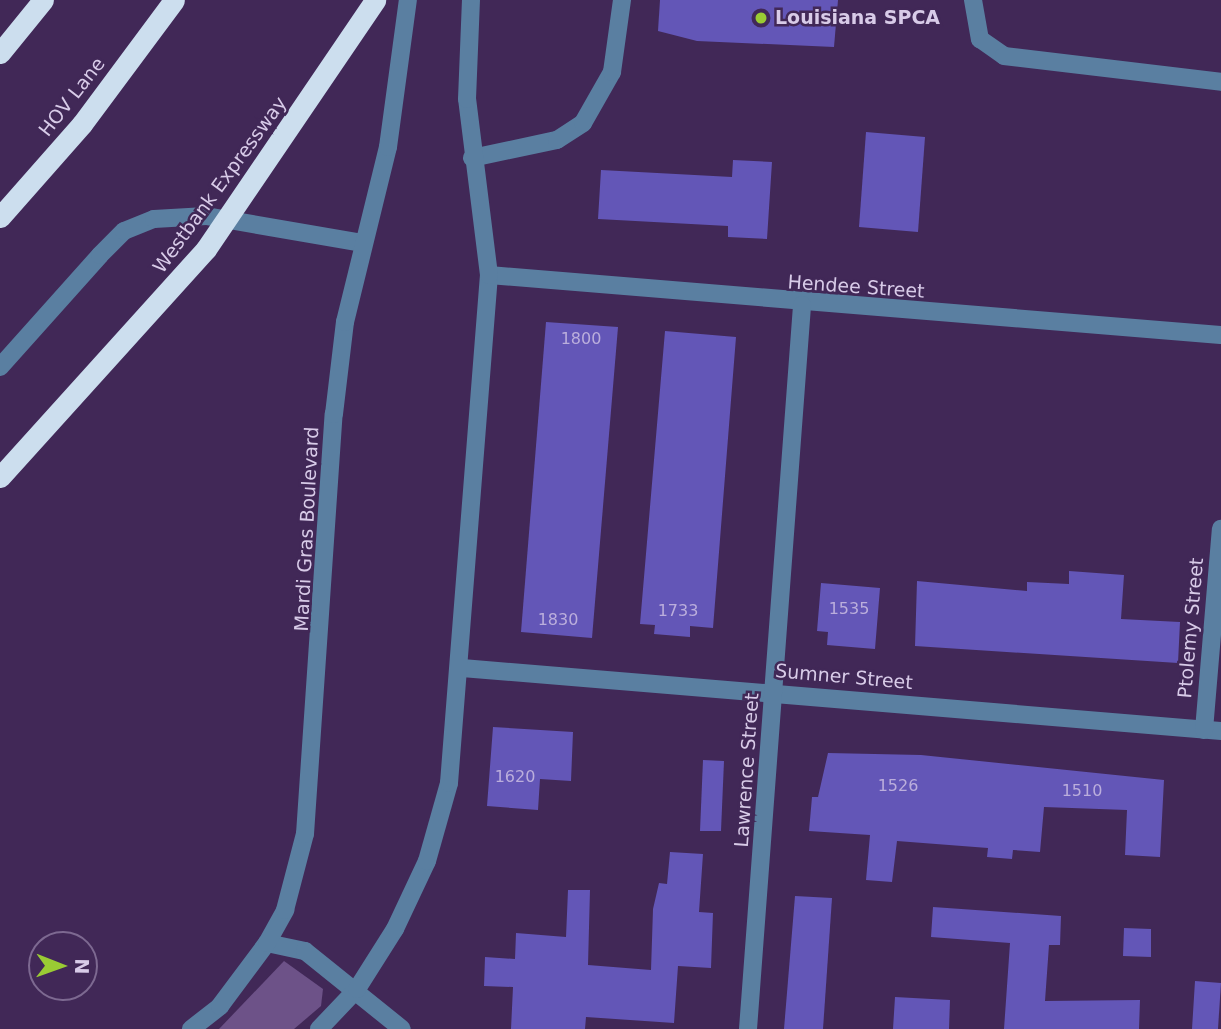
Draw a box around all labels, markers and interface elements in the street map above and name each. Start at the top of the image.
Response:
place label: Louisiana SPCA [775,7,940,29]
marker: Louisiana SPCA [753,10,769,26]
street label: HOV Lane [34,53,110,141]
street label: Westbank Expressway [148,92,292,278]
street label: Hendee Street [787,271,925,303]
house number: 1800 [561,329,601,349]
street label: Mardi Gras Boulevard [290,426,324,632]
street label: Ptolemy Street [1173,557,1209,699]
house number: 1535 [829,599,869,619]
house number: 1733 [658,601,698,621]
house number: 1830 [538,610,578,630]
street label: Sumner Street [774,660,914,694]
street label: Lawrence Street [730,692,764,848]
house number: 1620 [495,767,535,787]
house number: 1526 [878,776,918,796]
house number: 1510 [1062,781,1102,801]
north arrow [28,931,98,1001]
text: N [71,958,93,974]

